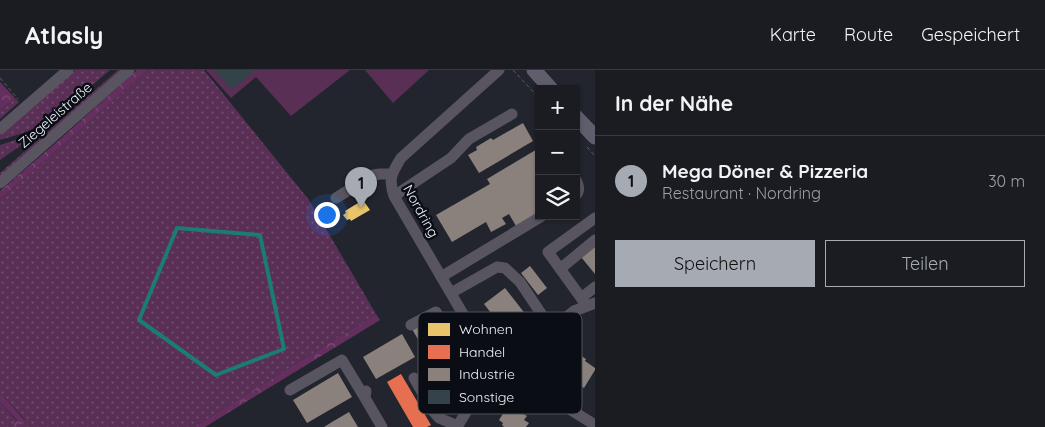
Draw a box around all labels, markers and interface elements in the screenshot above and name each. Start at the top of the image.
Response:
text: Atlasly [25,20,103,50]
text: Karte [770,23,816,46]
text: Route [844,23,893,46]
text: Gespeichert [921,23,1020,46]
street label: Ziegeleistraße [15,78,96,152]
map controls [535,85,580,220]
button: + [535,85,580,130]
text: In der Nähe [615,90,733,116]
button: − [535,130,580,175]
text: Mega Döner & Pizzeria [662,159,868,183]
pin: 1 [345,167,377,208]
text: 1 [628,171,634,191]
text: 30 m [988,171,1025,191]
button: layers [535,175,580,220]
street label: Nordring [399,182,443,240]
text: Restaurant · Nordring [662,183,821,203]
your location [314,202,340,228]
button: Speichern [615,240,815,287]
button: Teilen [825,240,1025,287]
legend [418,312,582,414]
text: Wohnen [459,320,513,338]
text: Handel [459,343,505,361]
text: Industrie [459,365,515,383]
text: Sonstige [459,388,514,406]

